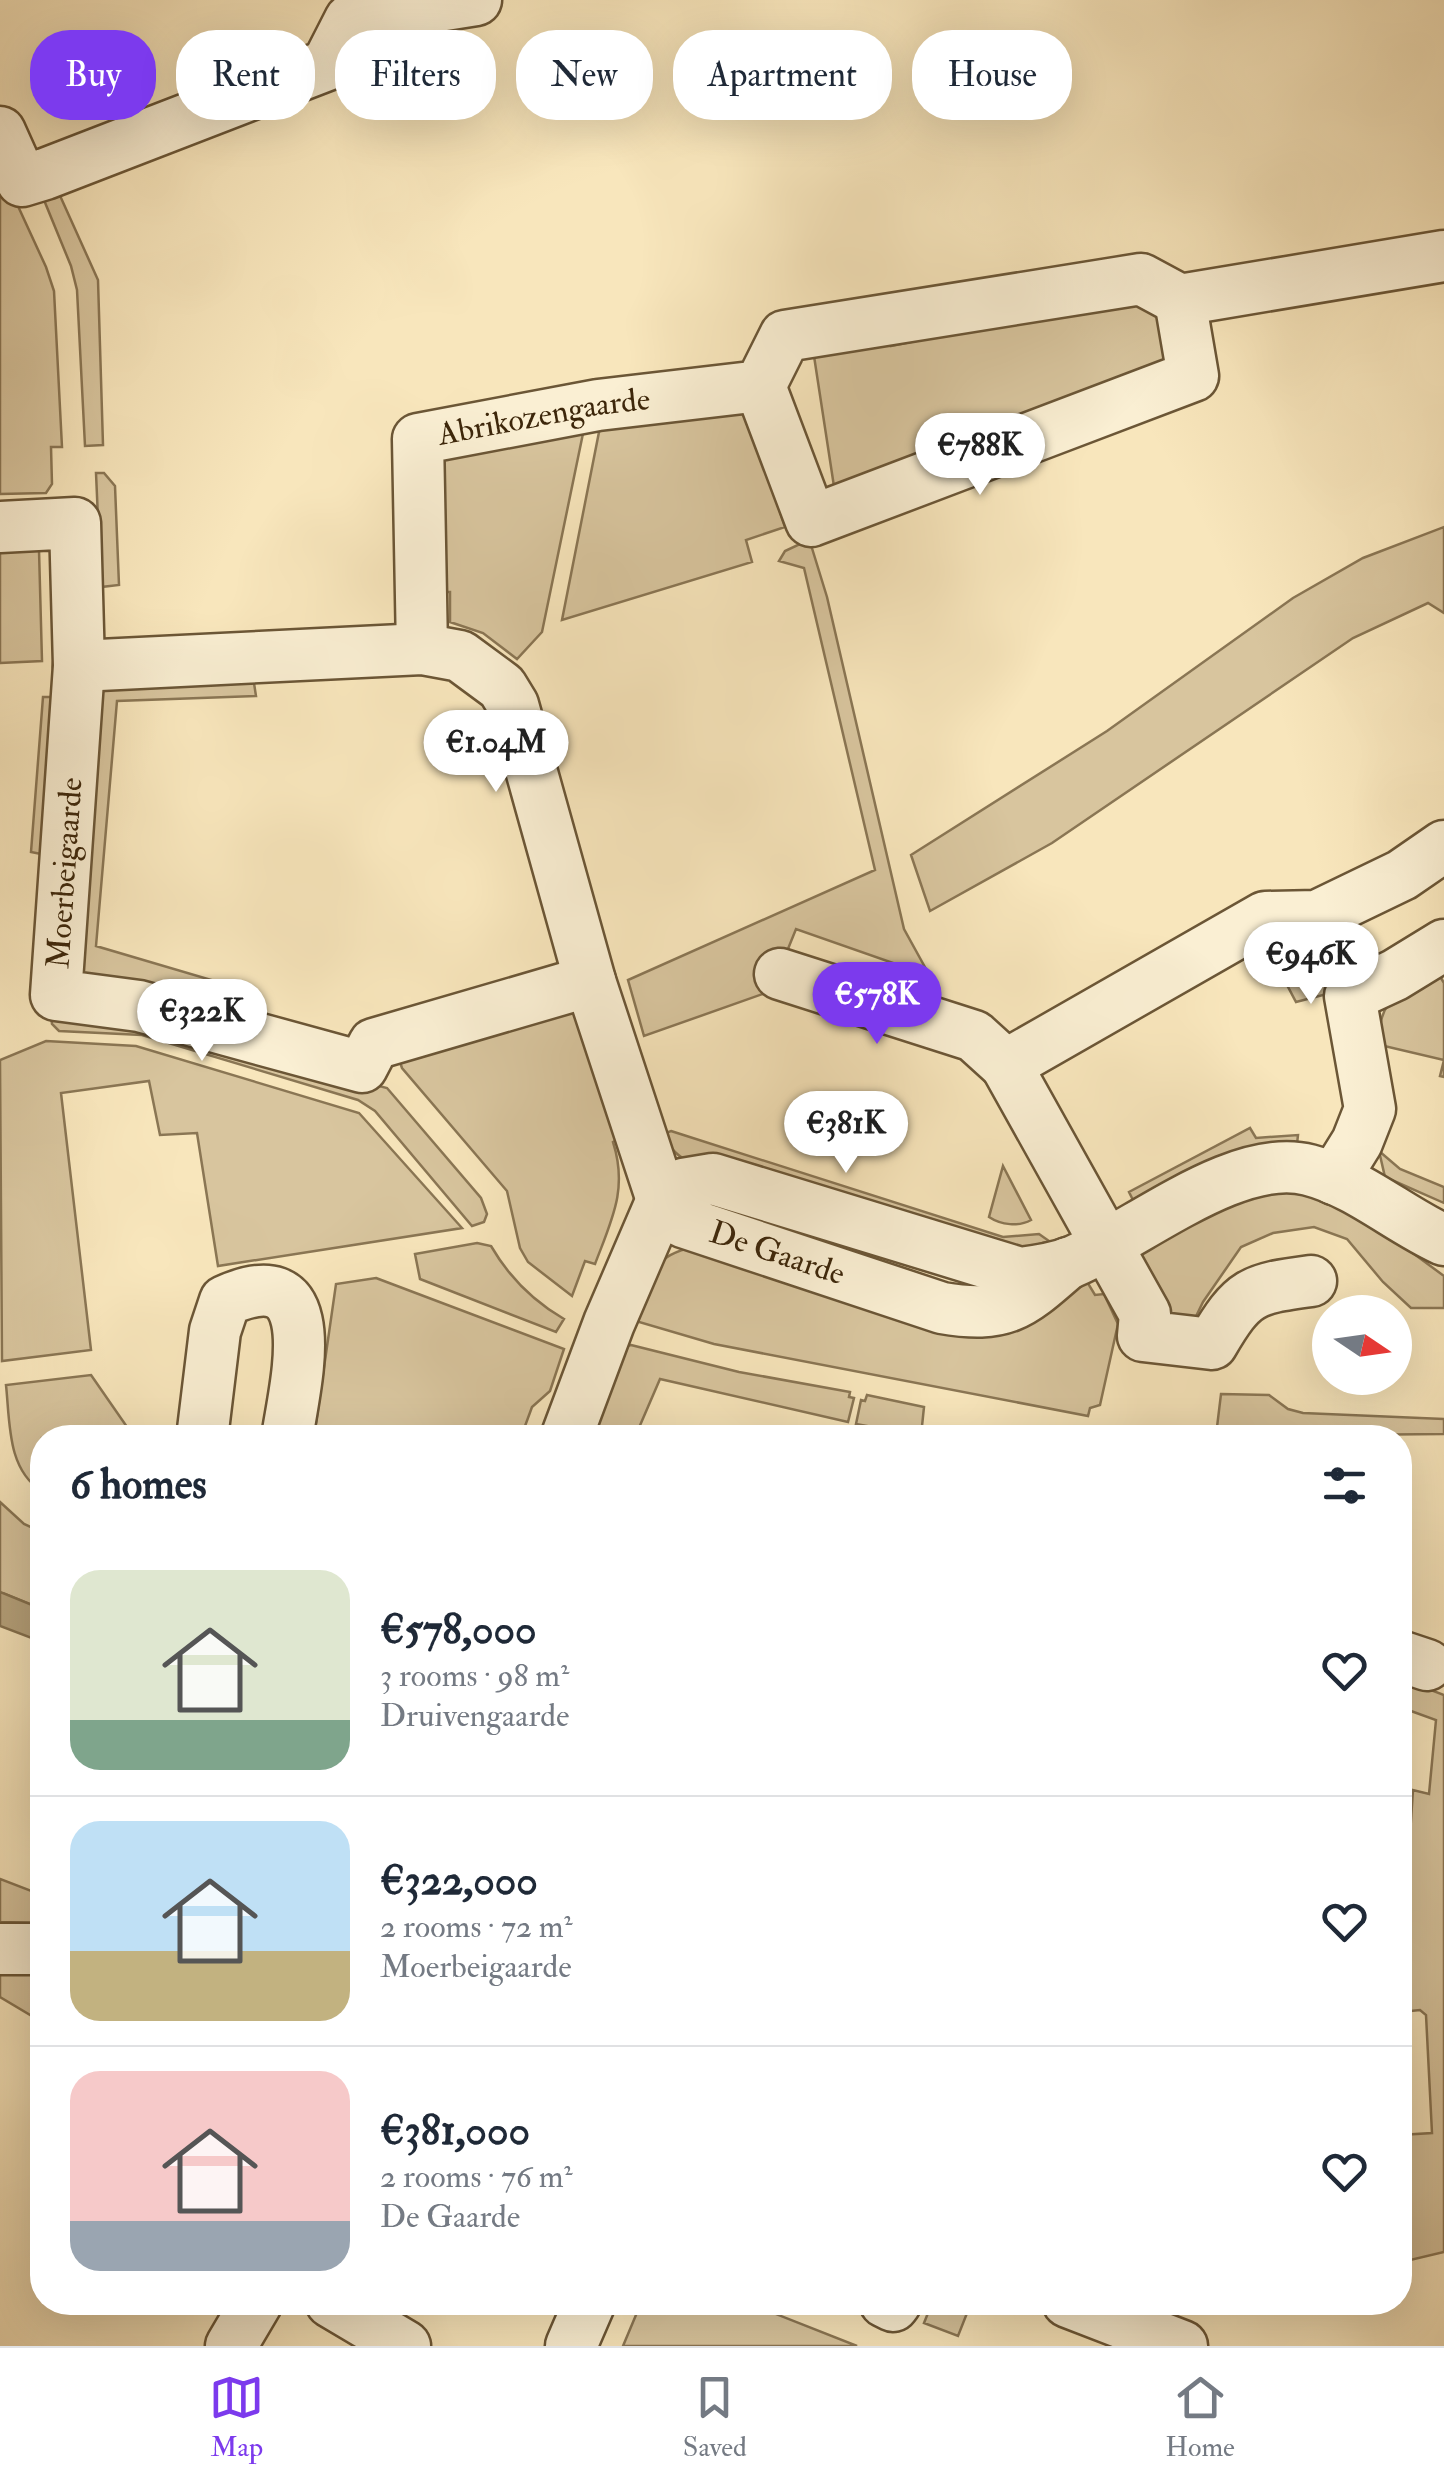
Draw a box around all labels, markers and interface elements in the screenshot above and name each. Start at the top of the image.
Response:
chip: Buy [30,30,156,120]
chip: Rent [176,30,315,120]
chip: Filters [335,30,496,120]
chip: New [516,30,653,120]
chip: Apartment [673,30,892,120]
chip: House [912,30,1072,120]
street label: Abrikozengaarde [434,379,652,455]
pin: €788K [910,413,1050,498]
text: €788K [937,425,1023,465]
pin: €1.04M [415,710,577,795]
text: €1.04M [446,722,546,762]
street label: Moerbeigaarde [38,776,92,970]
pin: €946K [1241,922,1381,1007]
text: €946K [1266,934,1356,974]
pin: €578K [807,962,947,1047]
text: €578K [835,974,919,1014]
pin: €322K [132,979,272,1064]
text: €322K [159,991,245,1031]
pin: €381K [776,1091,916,1176]
text: €381K [806,1103,886,1143]
street label: De Gaarde [704,1212,850,1294]
north arrow [1312,1295,1412,1395]
map controls [1312,1295,1412,1395]
icon: filters [1317,1458,1372,1513]
text: 6 homes [70,1459,207,1511]
text: €578,000 [380,1604,537,1656]
icon: home [150,1610,270,1730]
icon: heart [1317,1643,1372,1698]
text: 3 rooms · 98 m² [380,1656,569,1696]
text: Druivengaarde [380,1696,569,1736]
text: €322,000 [380,1855,538,1907]
icon: home [150,1861,270,1981]
icon: heart [1317,1894,1372,1949]
text: 2 rooms · 72 m² [380,1907,573,1947]
text: Moerbeigaarde [380,1947,572,1987]
text: €381,000 [380,2105,530,2157]
icon: home [150,2111,270,2231]
icon: heart [1317,2144,1372,2199]
text: 2 rooms · 76 m² [380,2157,573,2197]
text: De Gaarde [380,2197,520,2237]
tab: Map [209,2370,264,2465]
tab: Saved [683,2370,747,2465]
tab: Home [1165,2370,1235,2465]

